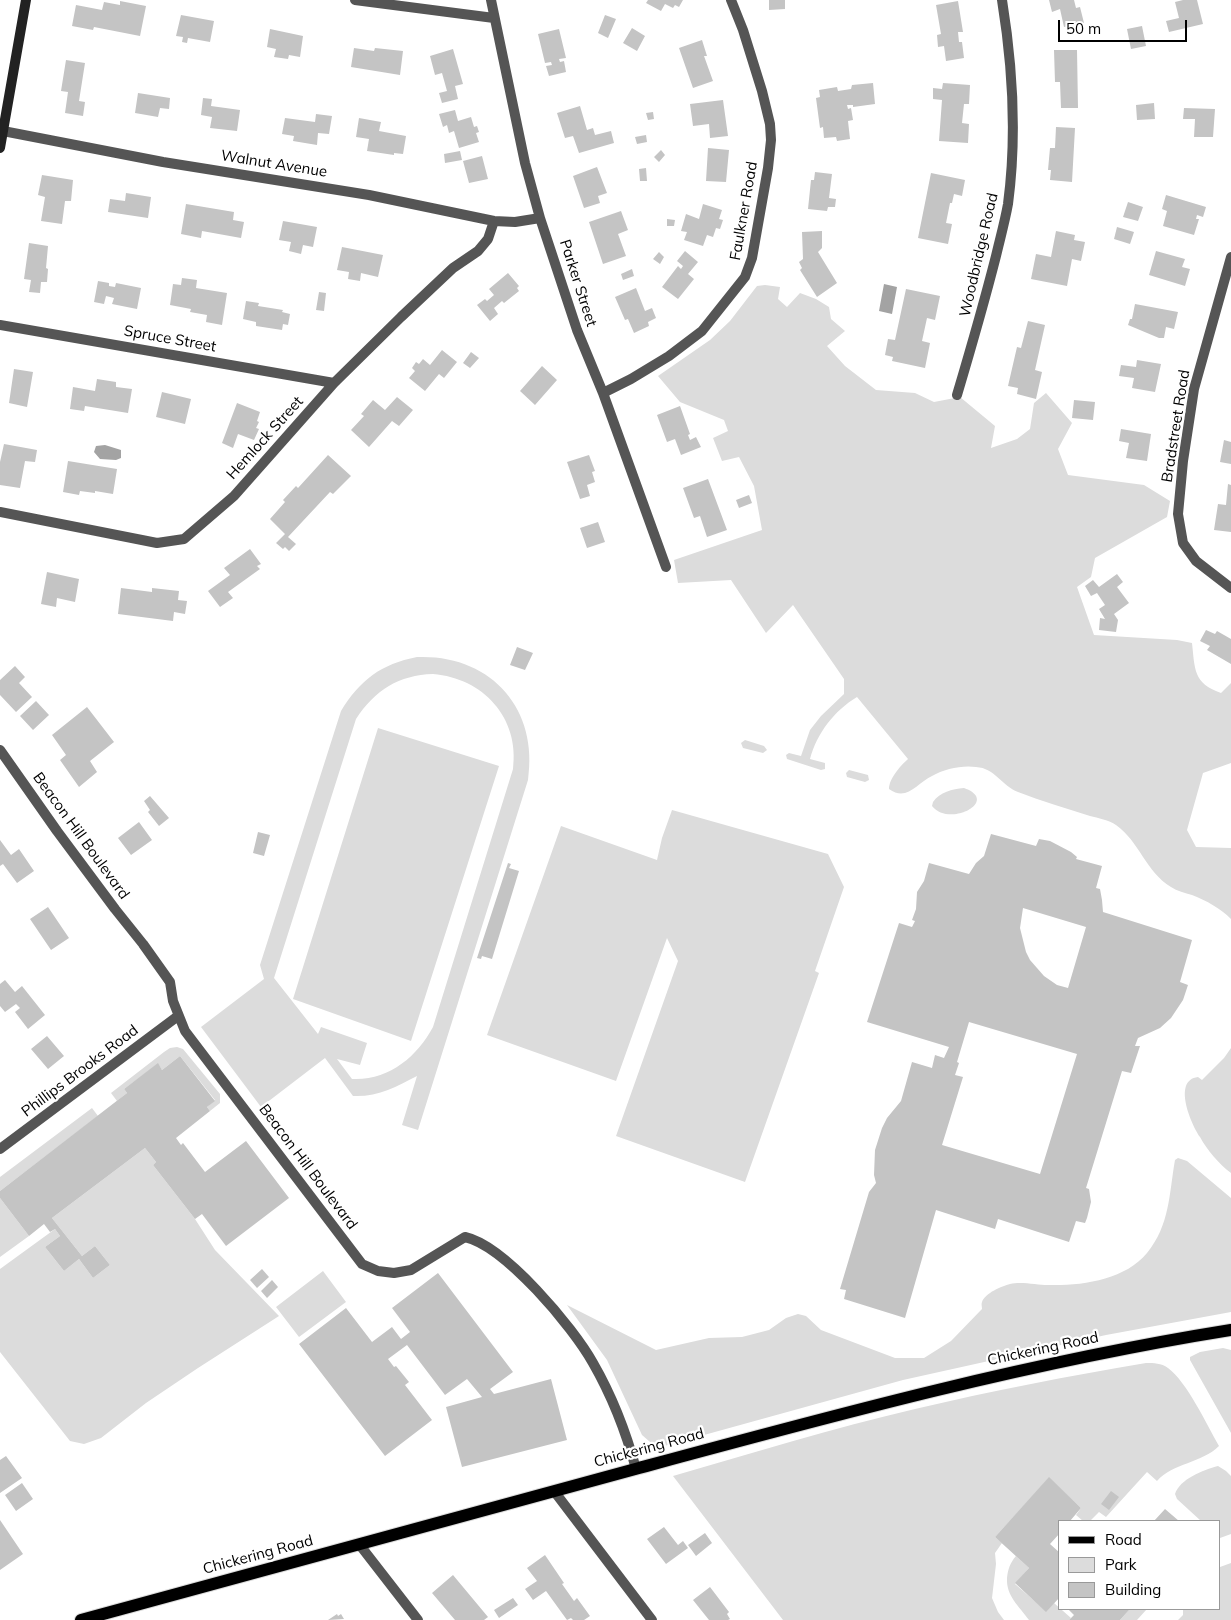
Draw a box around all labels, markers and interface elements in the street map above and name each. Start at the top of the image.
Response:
scale bar [1061,10,1190,42]
text: 50 m [1066,19,1101,38]
street label: Walnut Avenue [220,147,328,181]
street label: Faulkner Road [726,160,762,262]
street label: Woodbridge Road [956,191,1002,319]
street label: Parker Street [555,237,601,329]
street label: Spruce Street [123,322,217,356]
street label: Bradstreet Road [1158,368,1194,484]
street label: Hemlock Street [223,393,307,483]
street label: Beacon Hill Boulevard [29,769,133,903]
street label: Phillips Brooks Road [18,1021,142,1121]
street label: Beacon Hill Boulevard [255,1101,361,1233]
street label: Chickering Road [986,1328,1100,1370]
street label: Chickering Road [592,1425,706,1471]
legend [1058,1520,1221,1610]
text: Road [1105,1530,1142,1549]
street label: Chickering Road [201,1532,315,1578]
text: Park [1105,1555,1137,1574]
text: Building [1105,1580,1161,1599]

